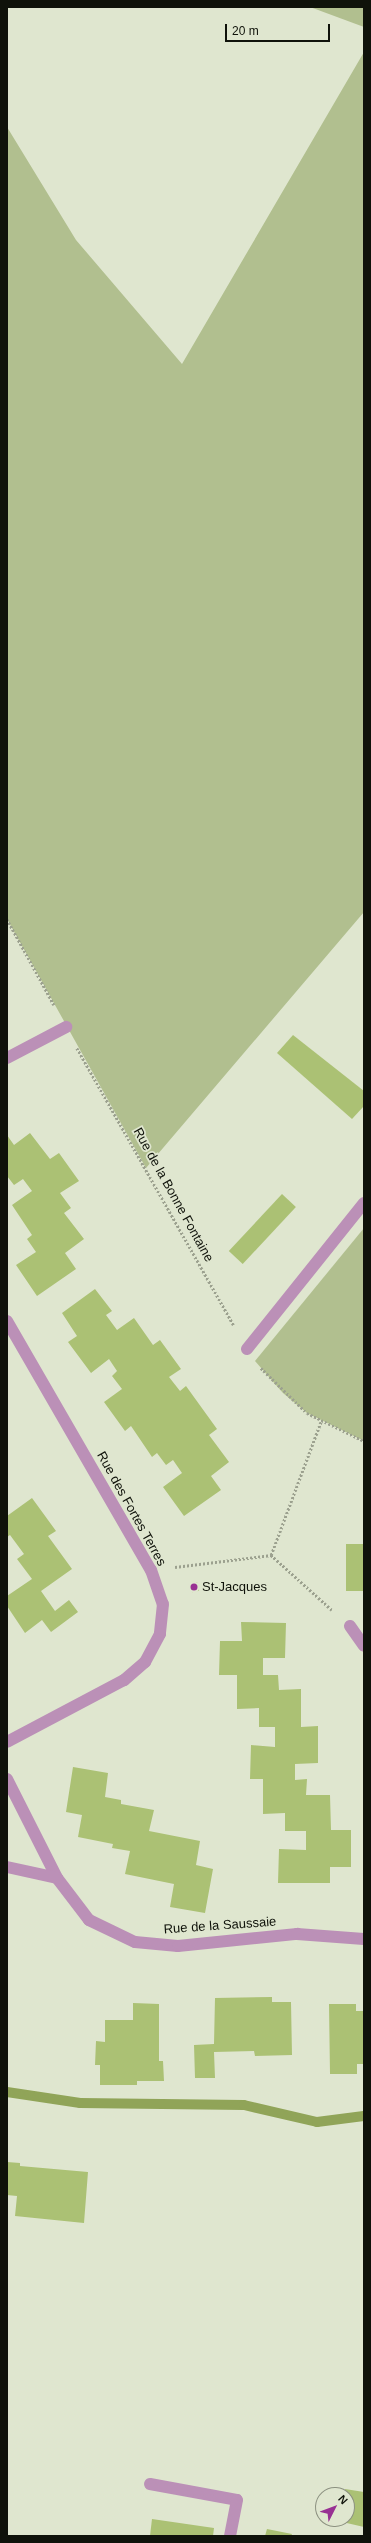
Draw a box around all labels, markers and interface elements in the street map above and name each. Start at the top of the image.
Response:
scale bar [227,16,332,42]
text: 20 m [232,24,259,38]
street label: Rue de la Bonne Fontaine [130,1125,216,1265]
street label: Rue des Fortes Terres [93,1449,169,1569]
place label: St-Jacques [202,1579,267,1595]
marker: St-Jacques [189,1582,199,1592]
street label: Rue de la Saussaie [163,1914,277,1938]
north arrow [315,2487,355,2527]
text: N [336,2493,350,2507]

